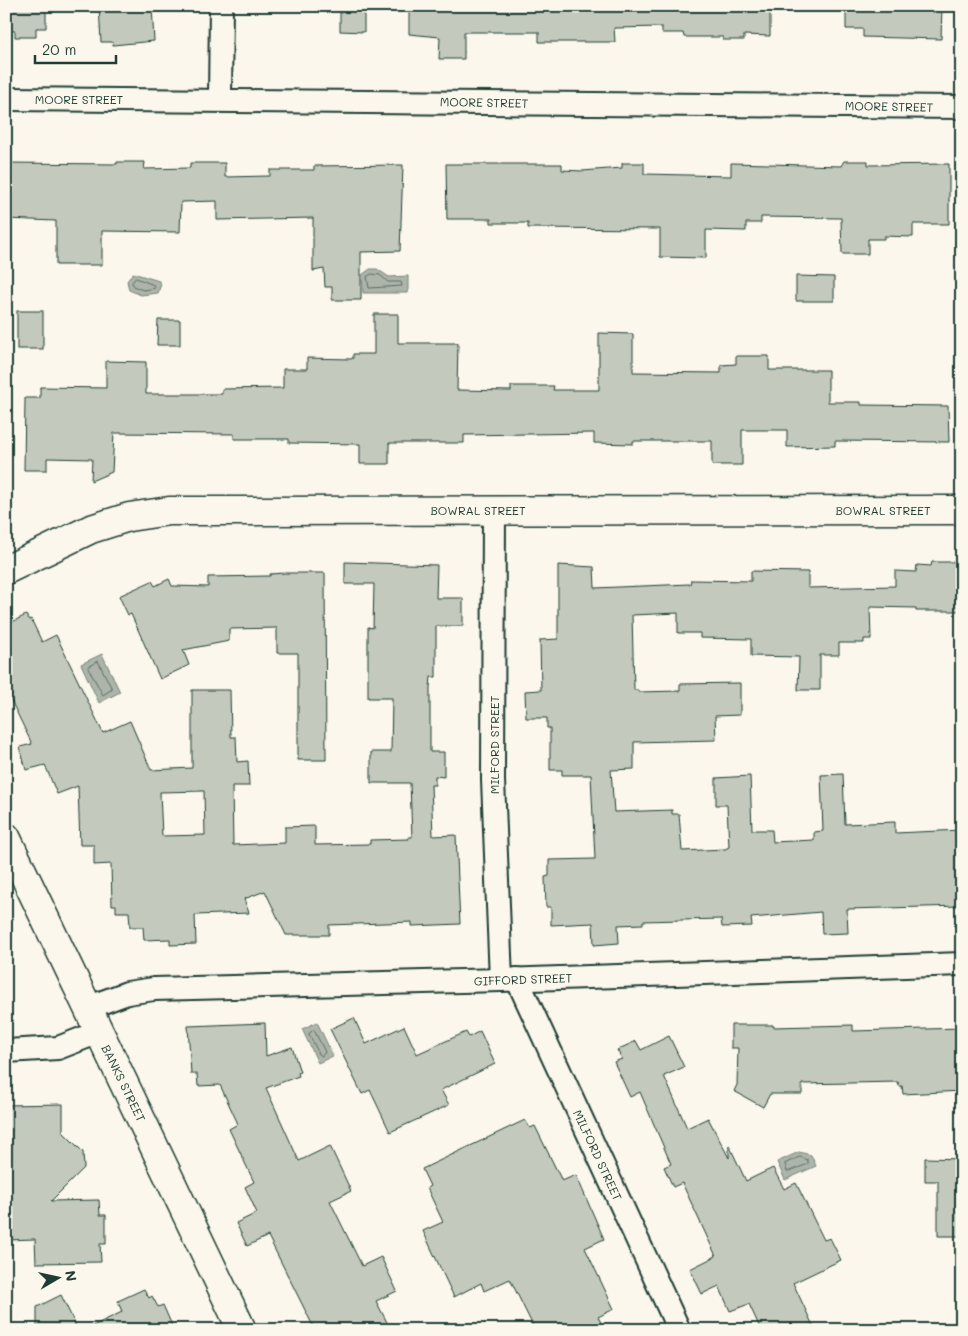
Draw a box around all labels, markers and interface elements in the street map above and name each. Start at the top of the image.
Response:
scale bar [35,32,116,64]
text: 20 m [42,39,76,59]
street label: MOORE STREET [35,91,124,107]
street label: MOORE STREET [440,93,529,111]
street label: MOORE STREET [845,97,934,115]
street label: BOWRAL STREET [430,502,526,518]
street label: BOWRAL STREET [835,502,931,518]
street label: MILFORD STREET [486,695,502,794]
street label: GIFFORD STREET [474,969,573,989]
street label: BANKS STREET [98,1042,150,1125]
street label: MILFORD STREET [570,1107,626,1203]
north arrow [32,1254,82,1304]
text: N [61,1269,82,1283]

